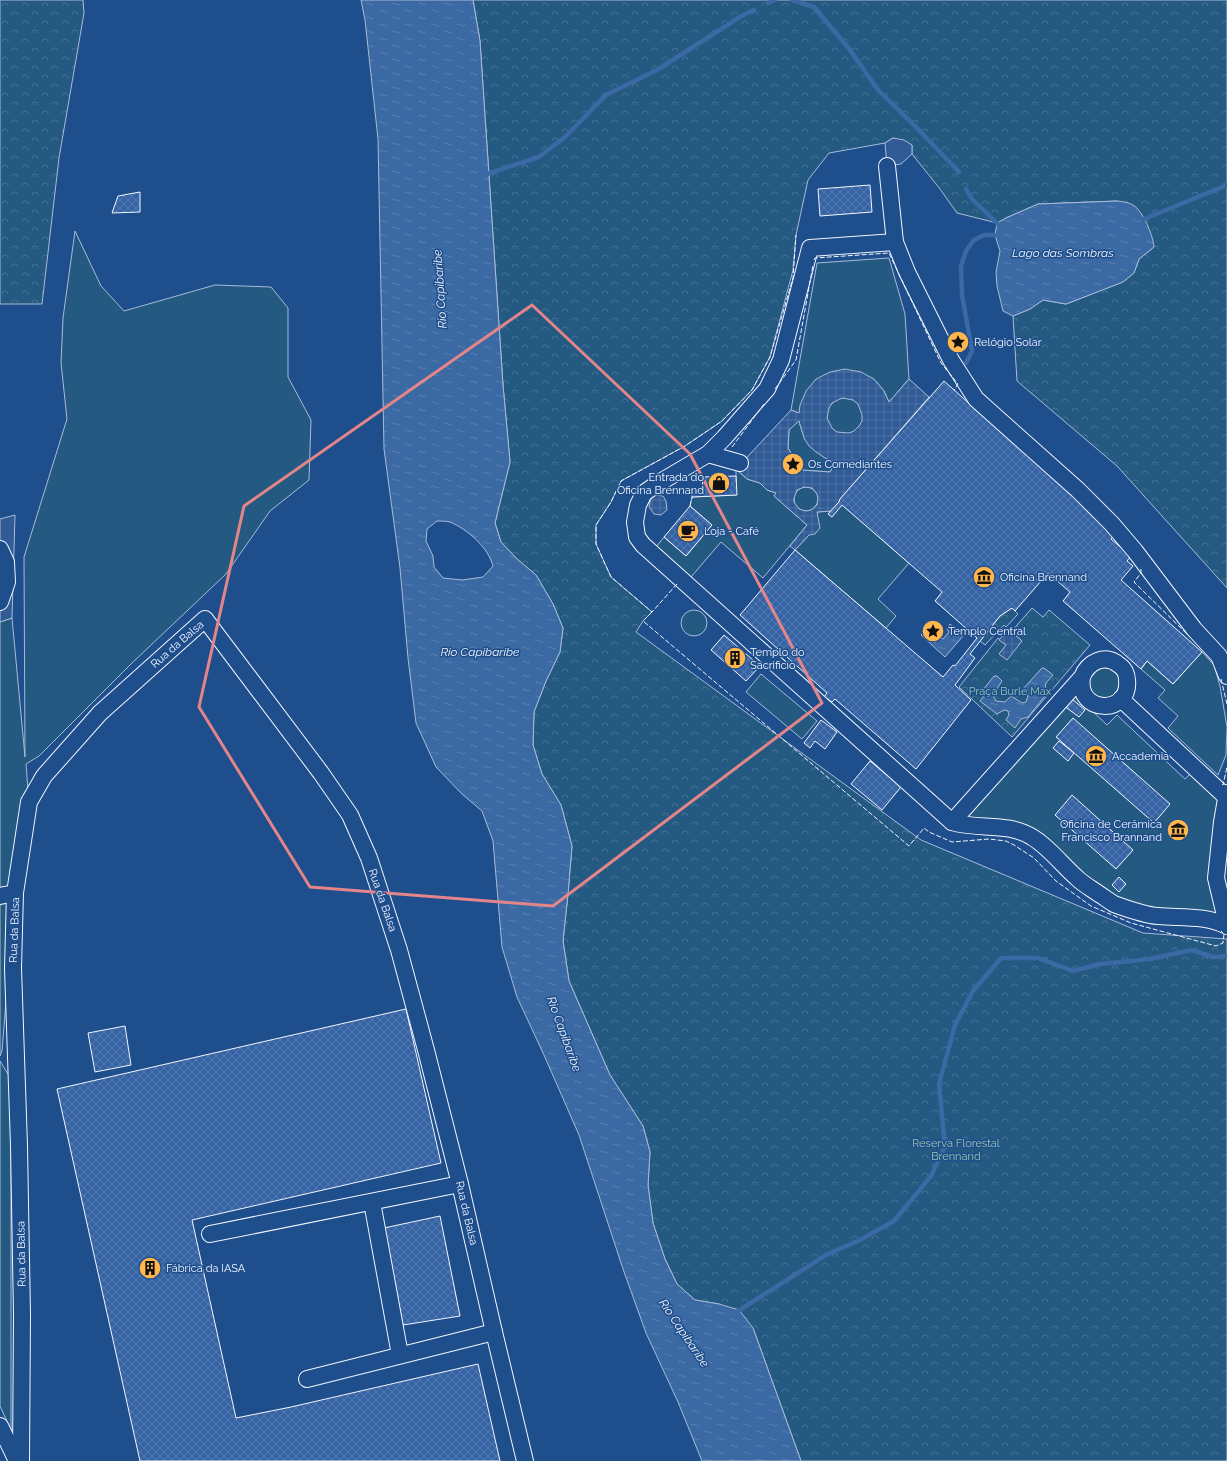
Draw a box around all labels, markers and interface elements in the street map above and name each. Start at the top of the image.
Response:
water label: Lago das Sombras [1012,246,1114,260]
water label: Rio Capibaribe [430,248,450,329]
place icon: Relógio Solar [945,329,971,355]
place label: Relógio Solar [974,336,1042,349]
place icon: Os Comediantes [780,451,806,477]
place label: Os Comediantes [808,458,892,471]
shop icon: Entrada do Oficina Brennand [706,470,732,496]
place label: Entrada do Oficina Brennand [617,471,704,497]
cafe icon: Loja - Café [675,518,701,544]
place label: Loja - Café [704,525,760,538]
museum icon: Oficina Brennand [971,564,997,590]
place label: Oficina Brennand [1000,571,1087,584]
street label: Rua da Balsa [148,618,206,671]
place icon: Templo Central [920,618,946,644]
place label: Templo Central [948,625,1026,638]
water label: Rio Capibaribe [440,645,520,659]
building icon: Templo do Sacrificío [722,645,748,671]
place label: Templo do Sacrificío [750,646,805,672]
park label: Praça Burle Max [969,685,1052,698]
museum icon: Accademia [1083,743,1109,769]
place label: Accademia [1112,750,1169,763]
museum icon: Oficina de Cerâmica Francisco Brannand [1165,817,1191,843]
place label: Oficina de Cerâmica Francisco Brannand [1060,818,1162,844]
street label: Rua da Balsa [366,867,399,933]
street label: Rua da Balsa [7,897,22,963]
water label: Rio Capibaribe [544,994,584,1074]
park label: Reserva Florestal Brennand [912,1137,1000,1163]
street label: Rua da Balsa [453,1180,480,1247]
street label: Rua da Balsa [14,1221,29,1287]
building icon: Fábrica da IASA [137,1255,163,1281]
place label: Fábrica da IASA [166,1262,246,1275]
water label: Rio Capibaribe [656,1296,712,1370]

